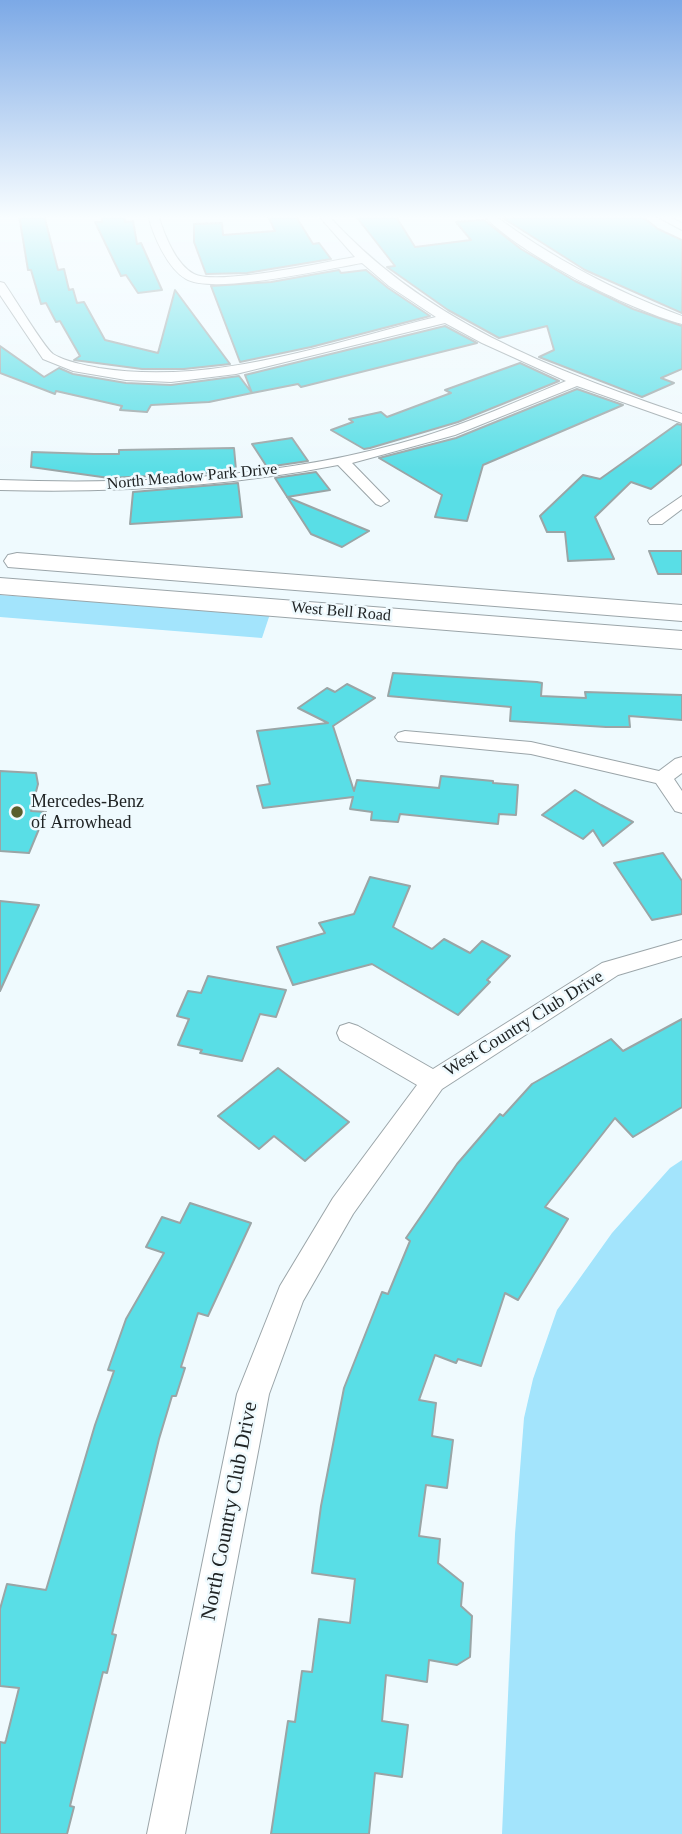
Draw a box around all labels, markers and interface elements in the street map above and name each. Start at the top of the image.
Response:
street label: North Meadow Park Drive [106,460,278,494]
street label: West Bell Road [290,598,392,626]
place label: Mercedes-Benz of Arrowhead [31,791,144,834]
marker: Mercedes-Benz of Arrowhead [9,804,25,820]
street label: West Country Club Drive [440,966,608,1082]
street label: North Country Club Drive [196,1400,264,1622]

